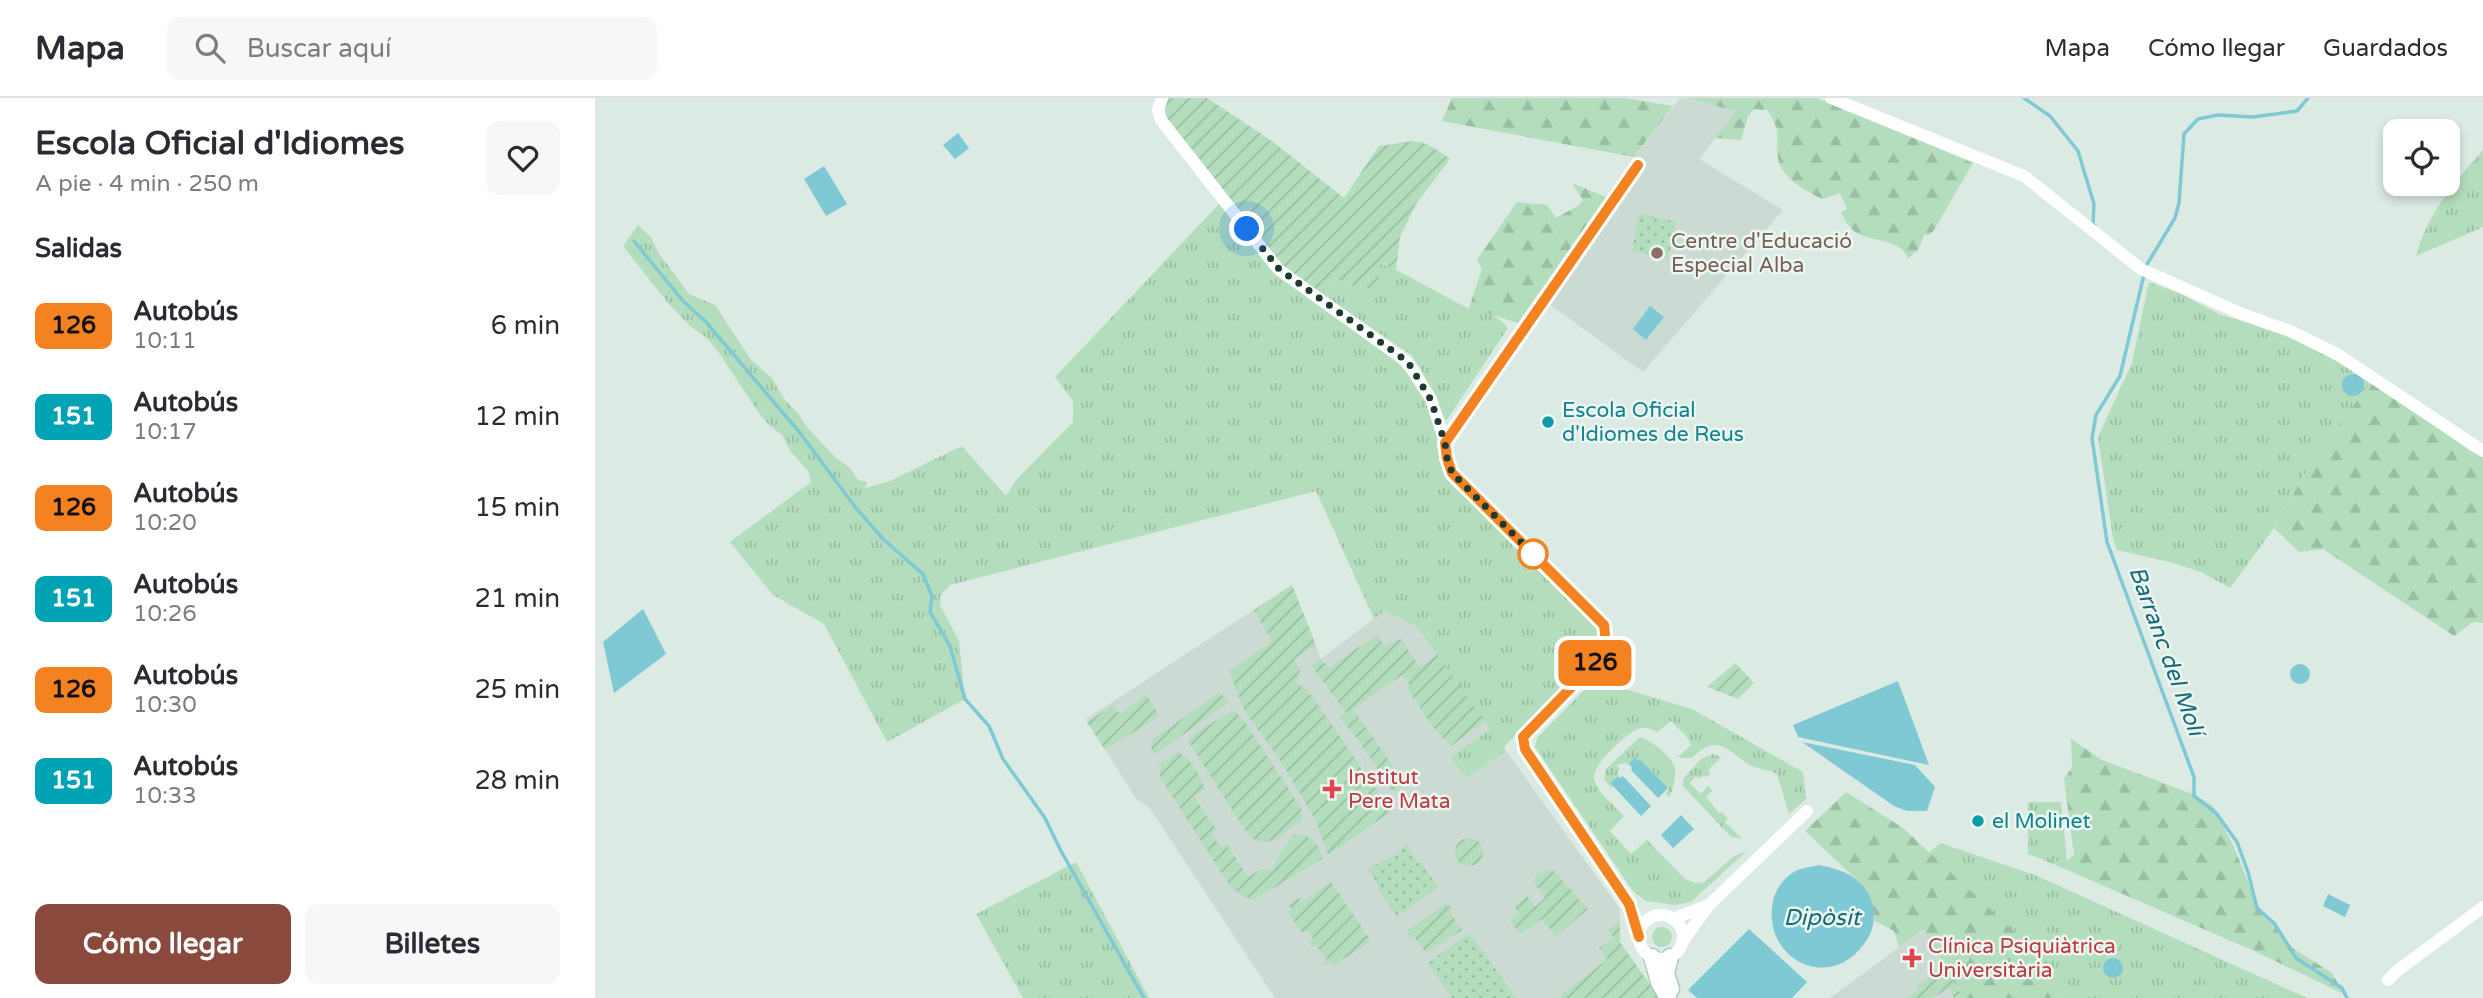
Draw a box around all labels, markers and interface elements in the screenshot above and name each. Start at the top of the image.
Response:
search box [167,17,657,80]
text: Mapa [35,29,125,68]
icon: search [191,29,229,67]
text: Buscar aquí [247,33,391,64]
text: Mapa [2045,34,2110,63]
text: Cómo llegar [2148,34,2285,63]
text: Guardados [2323,34,2448,63]
map controls [2383,119,2460,196]
button: locate [2383,119,2460,196]
button: heart [486,121,560,195]
text: Escola Oficial d'Idiomes [35,124,405,163]
text: A pie · 4 min · 250 m [35,170,259,198]
your location [1229,211,1264,246]
place label: Centre d'Educació Especial Alba [1671,229,1852,278]
text: Salidas [35,233,122,264]
marker: Centre d'Educació Especial Alba [1649,245,1665,261]
text: Autobús [133,296,238,327]
text: 6 min [491,310,560,341]
text: 126 [51,311,96,340]
text: 10:11 [133,327,197,355]
text: Autobús [133,387,238,418]
place label: Escola Oficial d'Idiomes de Reus [1562,398,1744,447]
text: 12 min [474,401,560,432]
text: 151 [51,402,96,431]
marker: Escola Oficial d'Idiomes de Reus [1540,414,1556,430]
text: 10:17 [133,418,197,446]
text: Autobús [133,478,238,509]
text: 15 min [474,492,560,523]
text: 126 [51,493,96,522]
text: 10:20 [133,509,197,537]
unlabelled marker [1518,539,1548,569]
water label: Barranc del Molí [2122,562,2211,744]
text: Autobús [133,569,238,600]
text: 21 min [474,583,560,614]
text: 151 [51,584,96,613]
text: 10:26 [133,600,197,628]
line badge: 126 [1555,640,1635,686]
text: 126 [1572,648,1618,677]
text: Autobús [133,660,238,691]
text: 25 min [474,674,560,705]
text: 126 [51,675,96,704]
text: 10:30 [133,691,197,719]
text: Autobús [133,751,238,782]
text: 28 min [474,765,560,796]
place label: Institut Pere Mata [1348,765,1450,814]
text: 151 [51,766,96,795]
marker: Institut Pere Mata [1322,779,1342,799]
text: 10:33 [133,782,197,810]
place label: el Molinet [1992,809,2091,834]
marker: el Molinet [1970,813,1986,829]
button: Cómo llegar [35,904,291,984]
button: Billetes [305,904,560,984]
water label: Dipòsit [1784,904,1863,932]
place label: Clínica Psiquiàtrica Universitària [1928,934,2116,983]
marker: Clínica Psiquiàtrica Universitària [1902,948,1922,968]

